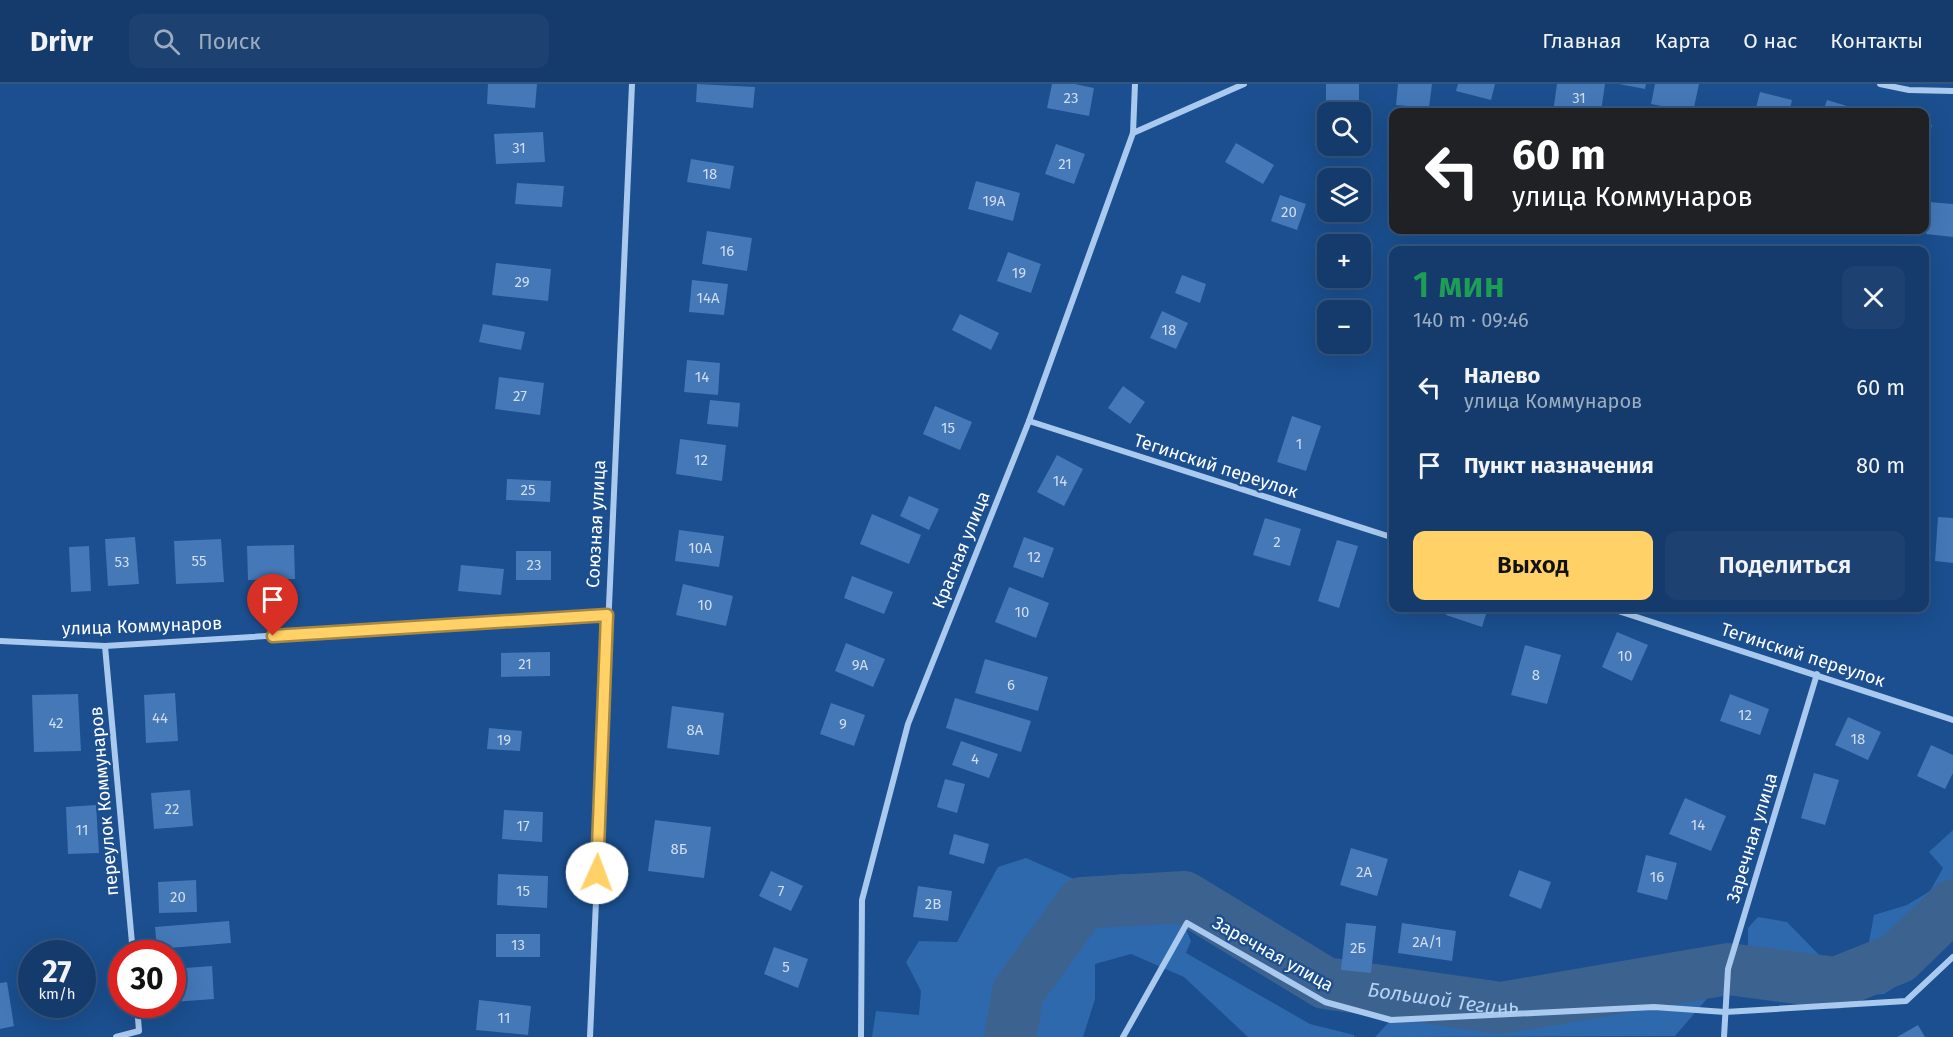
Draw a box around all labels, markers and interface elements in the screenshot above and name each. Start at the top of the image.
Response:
search box [129,14,549,68]
text: Drivr [30,25,93,58]
icon: search [150,25,183,58]
text: Поиск [198,28,261,55]
text: Главная [1542,28,1622,54]
text: Карта [1655,28,1710,54]
text: О нас [1743,28,1797,54]
text: Контакты [1830,28,1923,54]
house number: 23 [1064,89,1078,107]
house number: 31 [1572,89,1586,107]
map controls [1317,102,1371,354]
button: search [1317,102,1371,156]
text: 60 m [1512,130,1606,180]
icon: left [1413,132,1491,210]
house number: 31 [512,139,526,157]
house number: 21 [1058,155,1072,173]
house number: 18 [703,165,717,183]
button: layers [1317,168,1371,222]
text: улица Коммунаров [1512,181,1753,213]
house number: 19А [983,192,1006,210]
house number: 20 [1281,203,1297,221]
button: + [1317,234,1371,288]
house number: 16 [720,242,734,260]
text: 1 мин [1413,263,1505,307]
house number: 19 [1012,264,1026,282]
button: close [1842,266,1905,329]
house number: 29 [514,273,530,291]
house number: 14А [696,289,720,307]
button: − [1317,300,1371,354]
text: 140 m · 09:46 [1413,308,1529,332]
house number: 18 [1162,321,1176,339]
text: Налево [1464,362,1540,389]
house number: 14 [695,368,709,386]
icon: left [1413,371,1446,404]
text: 60 m [1856,374,1905,401]
house number: 27 [513,387,527,405]
text: улица Коммунаров [1464,389,1642,413]
house number: 15 [941,419,955,437]
street label: Тегинский переулок [1131,429,1302,503]
house number: 1 [1296,435,1302,453]
icon: arrive [1413,449,1446,482]
house number: 12 [694,451,708,469]
text: Пункт назначения [1464,452,1654,479]
text: 80 m [1856,452,1905,479]
street label: Союзная улица [582,459,610,589]
house number: 14 [1053,472,1067,490]
house number: 25 [521,481,535,499]
street label: Красная улица [927,488,995,612]
button: Выход [1413,531,1653,600]
button: Поделиться [1665,531,1905,600]
house number: 2 [1273,533,1281,551]
house number: 10А [688,539,712,557]
house number: 12 [1027,548,1041,566]
house number: 55 [192,552,206,570]
house number: 53 [115,553,129,571]
house number: 23 [527,556,541,574]
pin [247,574,298,636]
icon: arrive [256,583,289,616]
house number: 10 [698,596,712,614]
house number: 10 [1015,603,1029,621]
street label: улица Коммунаров [61,612,223,640]
street label: Тегинский переулок [1718,618,1889,692]
house number: 10 [1618,647,1632,665]
house number: 21 [518,655,532,673]
house number: 9А [852,656,869,674]
house number: 8 [1532,666,1540,684]
house number: 6 [1007,676,1015,694]
street label: переулок Коммунаров [85,705,123,897]
house number: 12 [1738,706,1752,724]
house number: 44 [152,709,168,727]
house number: 42 [48,714,64,732]
house number: 9 [839,715,847,733]
house number: 8А [687,721,704,739]
house number: 18 [1851,730,1865,748]
house number: 19 [497,731,511,749]
house number: 4 [971,750,979,768]
street label: Заречная улица [1722,770,1782,906]
house number: 22 [165,800,179,818]
house number: 14 [1691,816,1705,834]
house number: 17 [516,817,530,835]
house number: 11 [76,821,88,839]
house number: 8Б [671,840,688,858]
position arrow [565,841,629,905]
house number: 2А [1356,863,1372,881]
house number: 16 [1650,868,1664,886]
house number: 15 [516,882,530,900]
house number: 7 [778,882,785,900]
house number: 20 [170,888,186,906]
house number: 2В [925,895,941,913]
street label: Заречная улица [1209,912,1337,996]
house number: 2А/1 [1412,933,1442,951]
house number: 13 [511,936,525,954]
house number: 2Б [1350,939,1366,957]
speed limit sign: 30 [108,940,186,1018]
text: 27 [42,954,72,990]
house number: 5 [782,958,790,976]
water label: Большой Тегинь [1366,977,1520,1021]
text: km/h [38,985,76,1003]
house number: 11 [498,1009,510,1027]

